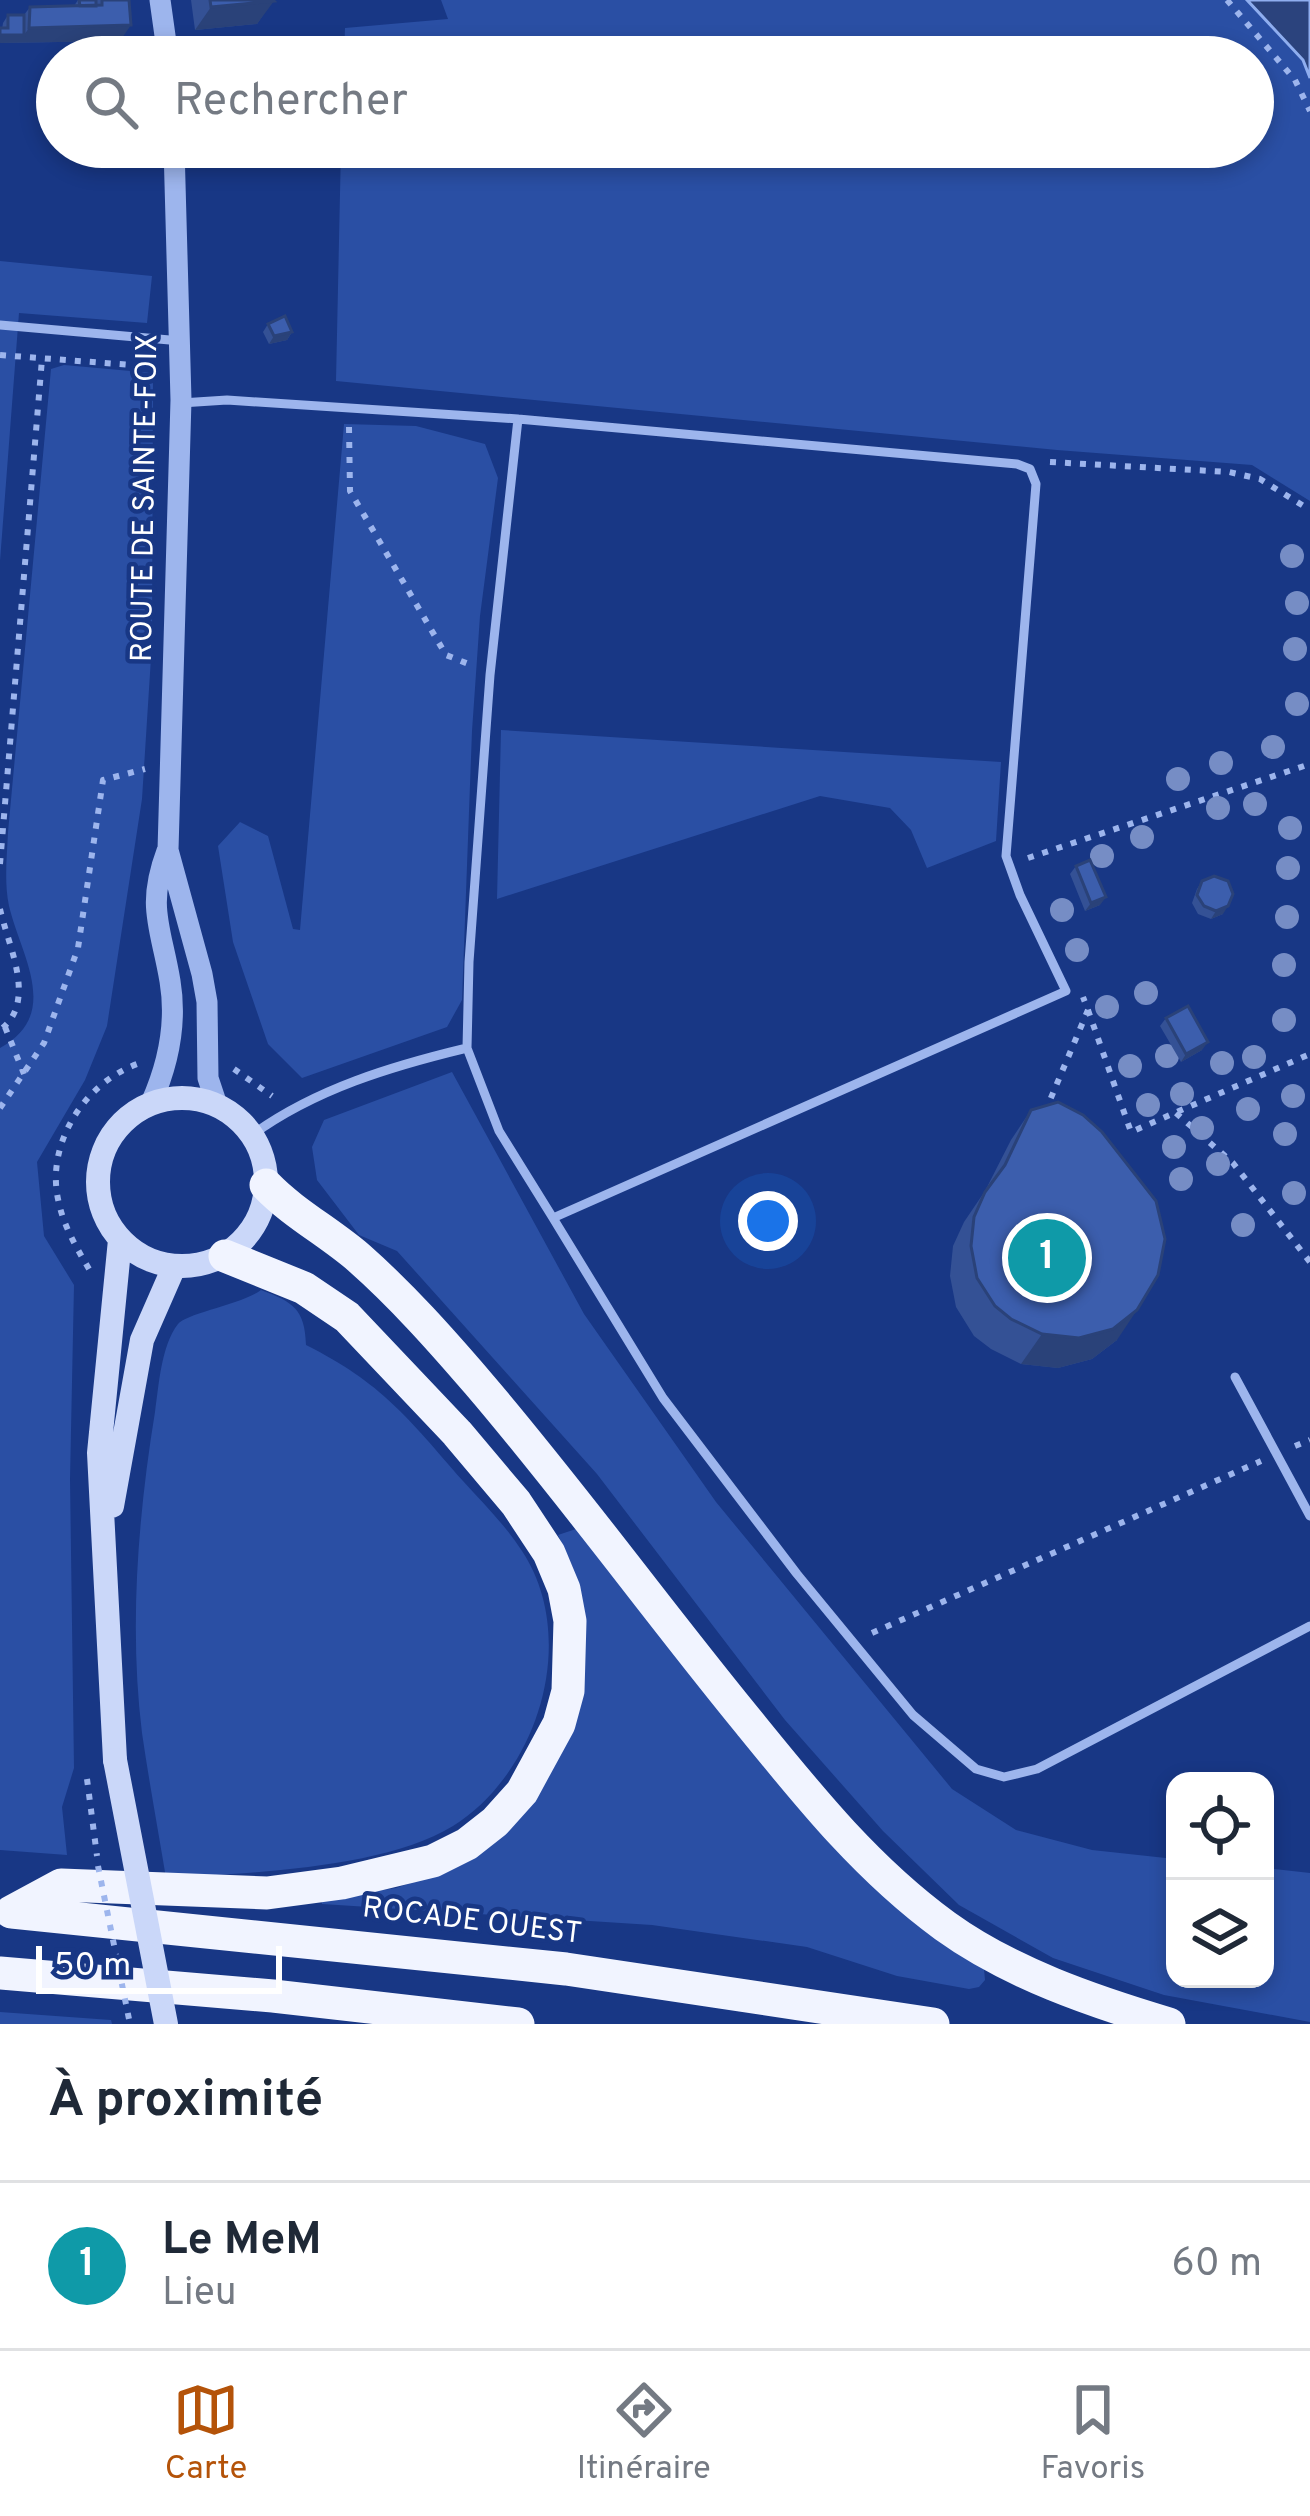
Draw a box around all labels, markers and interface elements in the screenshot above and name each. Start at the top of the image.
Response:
search box [36,36,1274,168]
icon: search [78,69,144,135]
text: Rechercher [174,74,408,131]
street label: ROUTE DE SAINTE-FOIX [125,334,167,662]
your location [738,1191,798,1251]
pin: 1 [1008,1213,1086,1303]
map controls [1166,1772,1274,1988]
button: locate [1166,1772,1274,1880]
button: layers [1166,1880,1274,1988]
street label: ROCADE OUEST [360,1890,584,1954]
scale bar [36,1940,282,1993]
text: 50 m [54,1946,131,1988]
text: À proximité [48,2070,323,2135]
text: Le MeM [162,2213,322,2270]
text: 1 [79,2241,95,2290]
text: 60 m [1171,2241,1262,2290]
text: Lieu [162,2270,237,2319]
tab: Carte [165,2377,247,2491]
tab: Itinéraire [577,2377,711,2491]
tab: Favoris [1040,2377,1145,2491]

